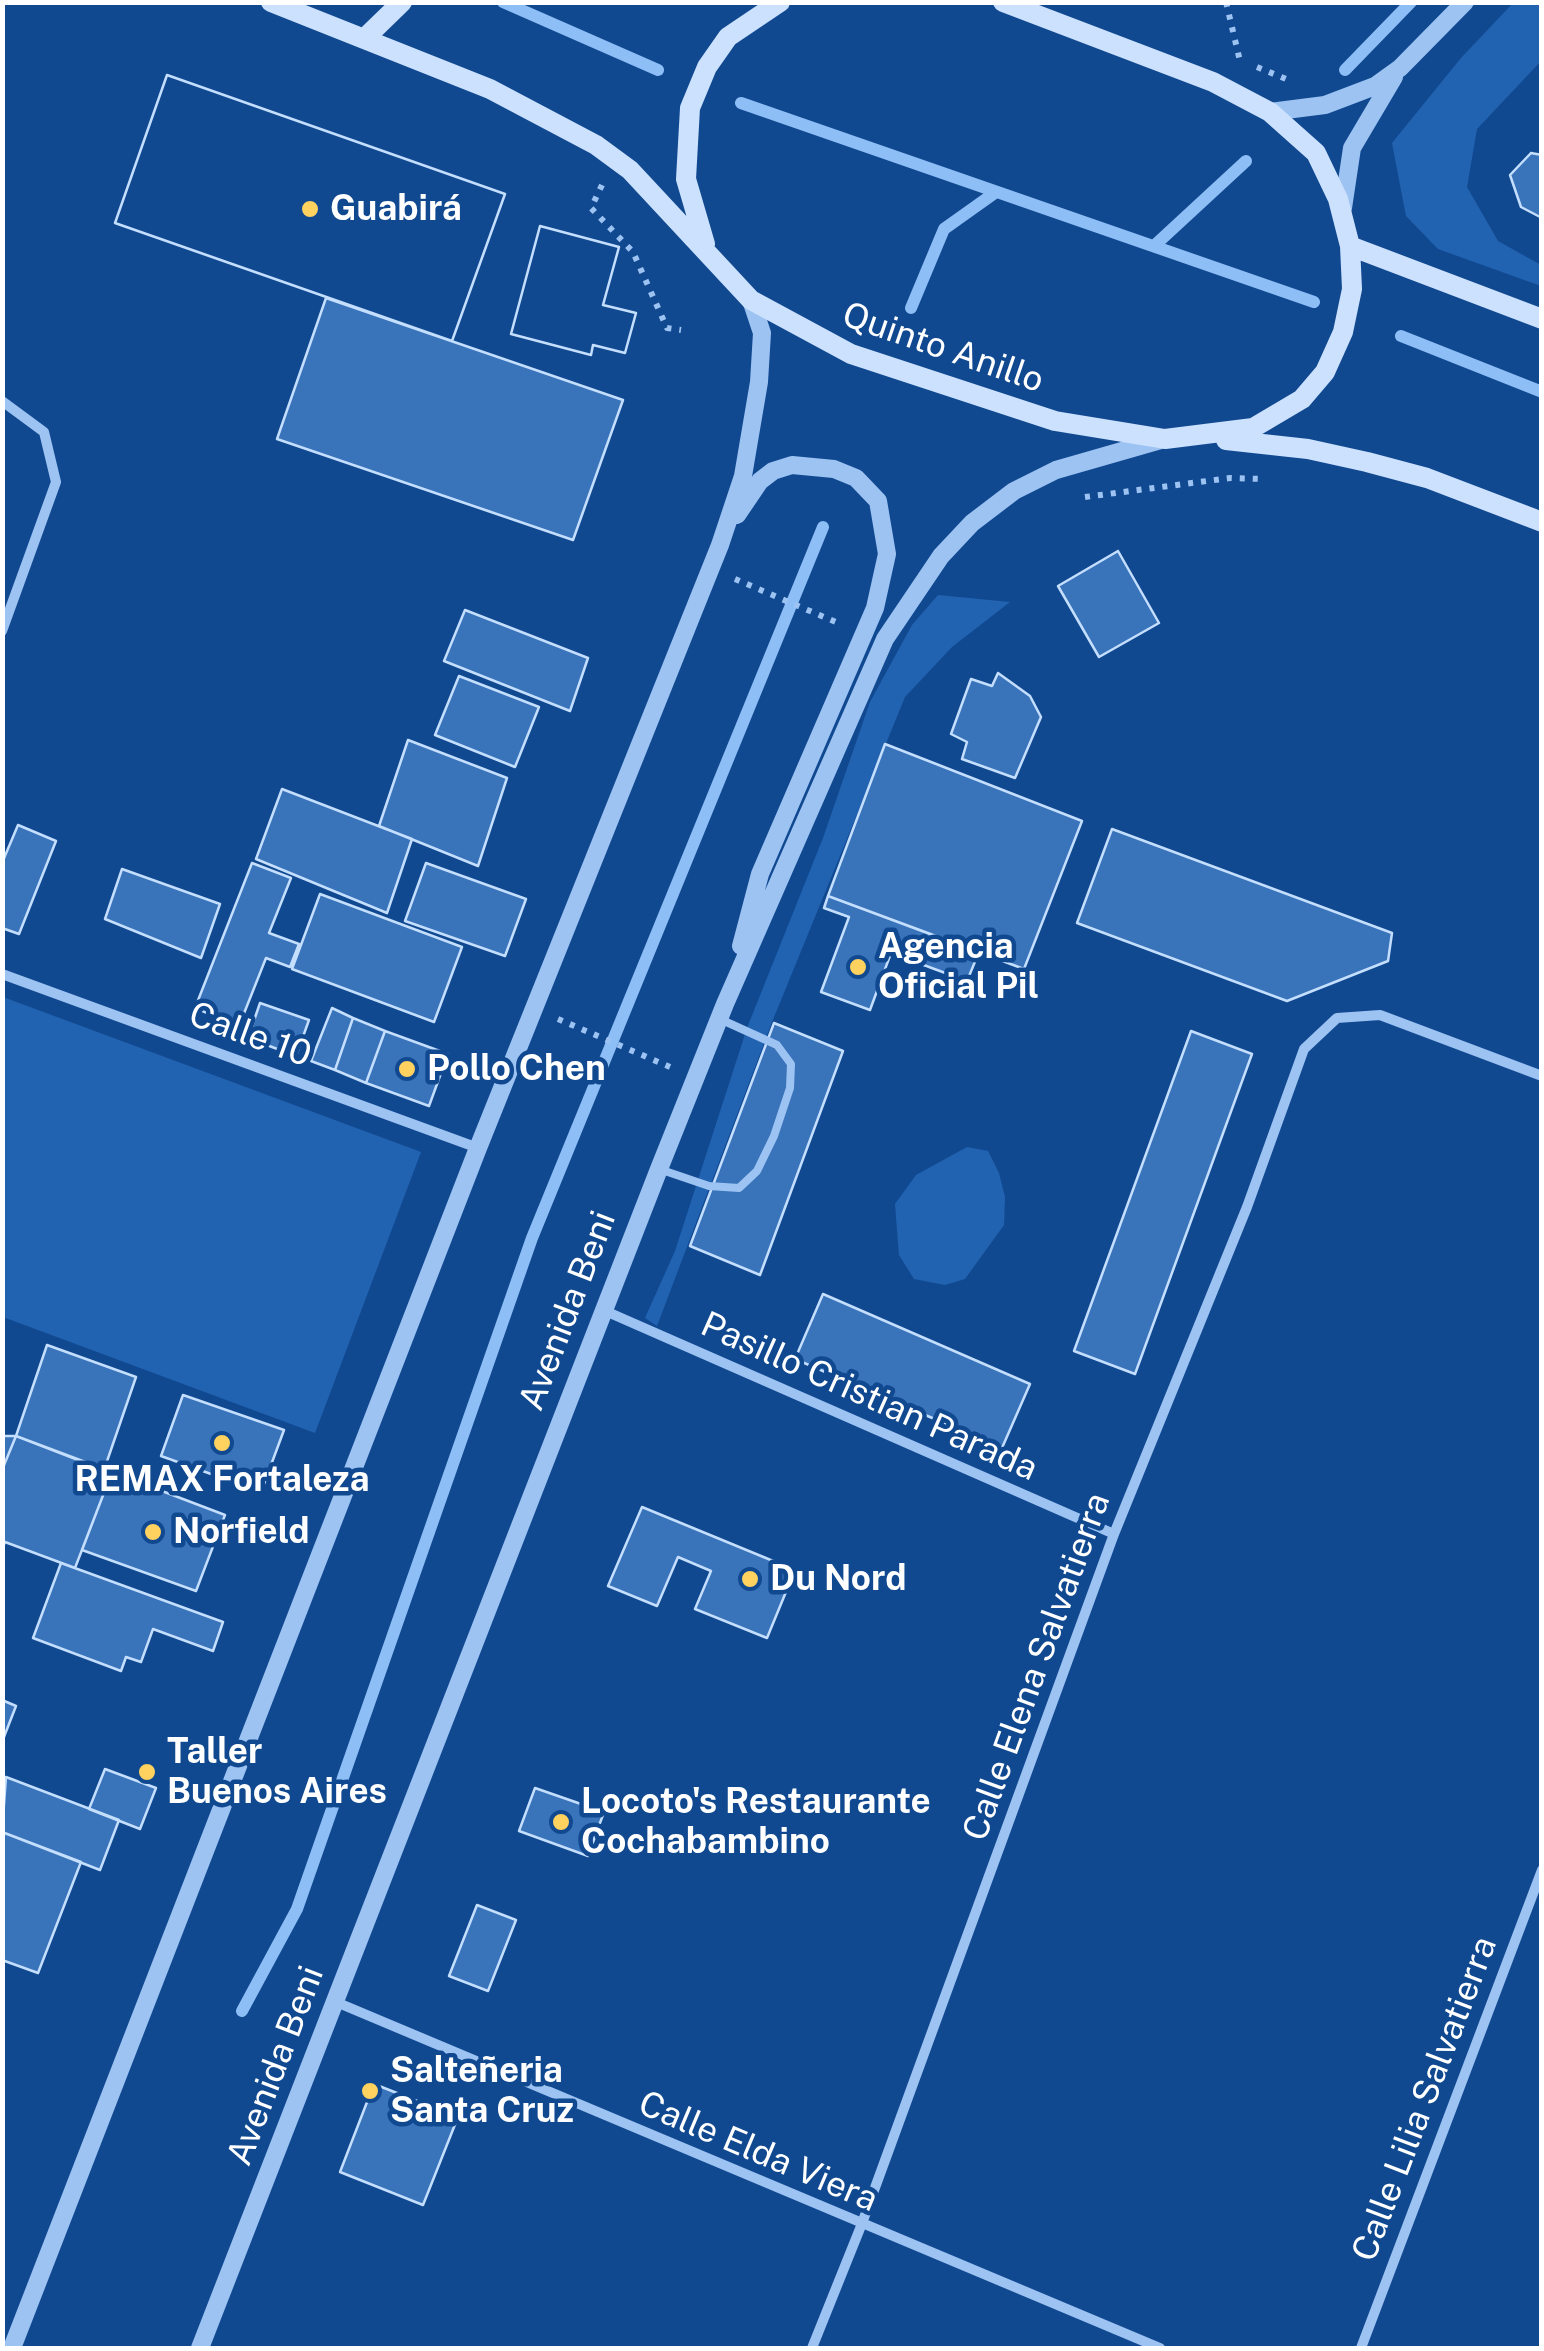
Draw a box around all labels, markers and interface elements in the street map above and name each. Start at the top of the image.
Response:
place label: Guabirá [330,188,462,230]
marker: Guabirá [299,198,321,220]
street label: Quinto Anillo [837,294,1049,402]
place label: Agencia Oficial Pil [878,926,1039,1008]
marker: Agencia Oficial Pil [847,956,869,978]
street label: Calle 10 [183,994,317,1076]
place label: Pollo Chen [427,1048,606,1090]
marker: Pollo Chen [396,1058,418,1080]
street label: Avenida Beni [511,1206,625,1416]
street label: Pasillo Cristian Parada [694,1304,1044,1490]
marker: REMAX Fortaleza [211,1432,233,1454]
place label: REMAX Fortaleza [74,1459,370,1501]
street label: Calle Elena Salvatierra [955,1487,1119,1847]
place label: Norfield [173,1511,309,1553]
marker: Norfield [142,1521,164,1543]
place label: Du Nord [770,1558,907,1600]
marker: Du Nord [739,1568,761,1590]
place label: Taller Buenos Aires [167,1731,387,1813]
marker: Taller Buenos Aires [136,1761,158,1783]
place label: Locoto's Restaurante Cochabambino [581,1781,931,1863]
marker: Locoto's Restaurante Cochabambino [550,1811,572,1833]
street label: Calle Lilia Salvatierra [1344,1931,1506,2267]
street label: Avenida Beni [219,1961,333,2171]
place label: Salteñeria Santa Cruz [390,2050,574,2132]
marker: Salteñeria Santa Cruz [359,2080,381,2102]
street label: Calle Elda Viera [632,2083,884,2221]

